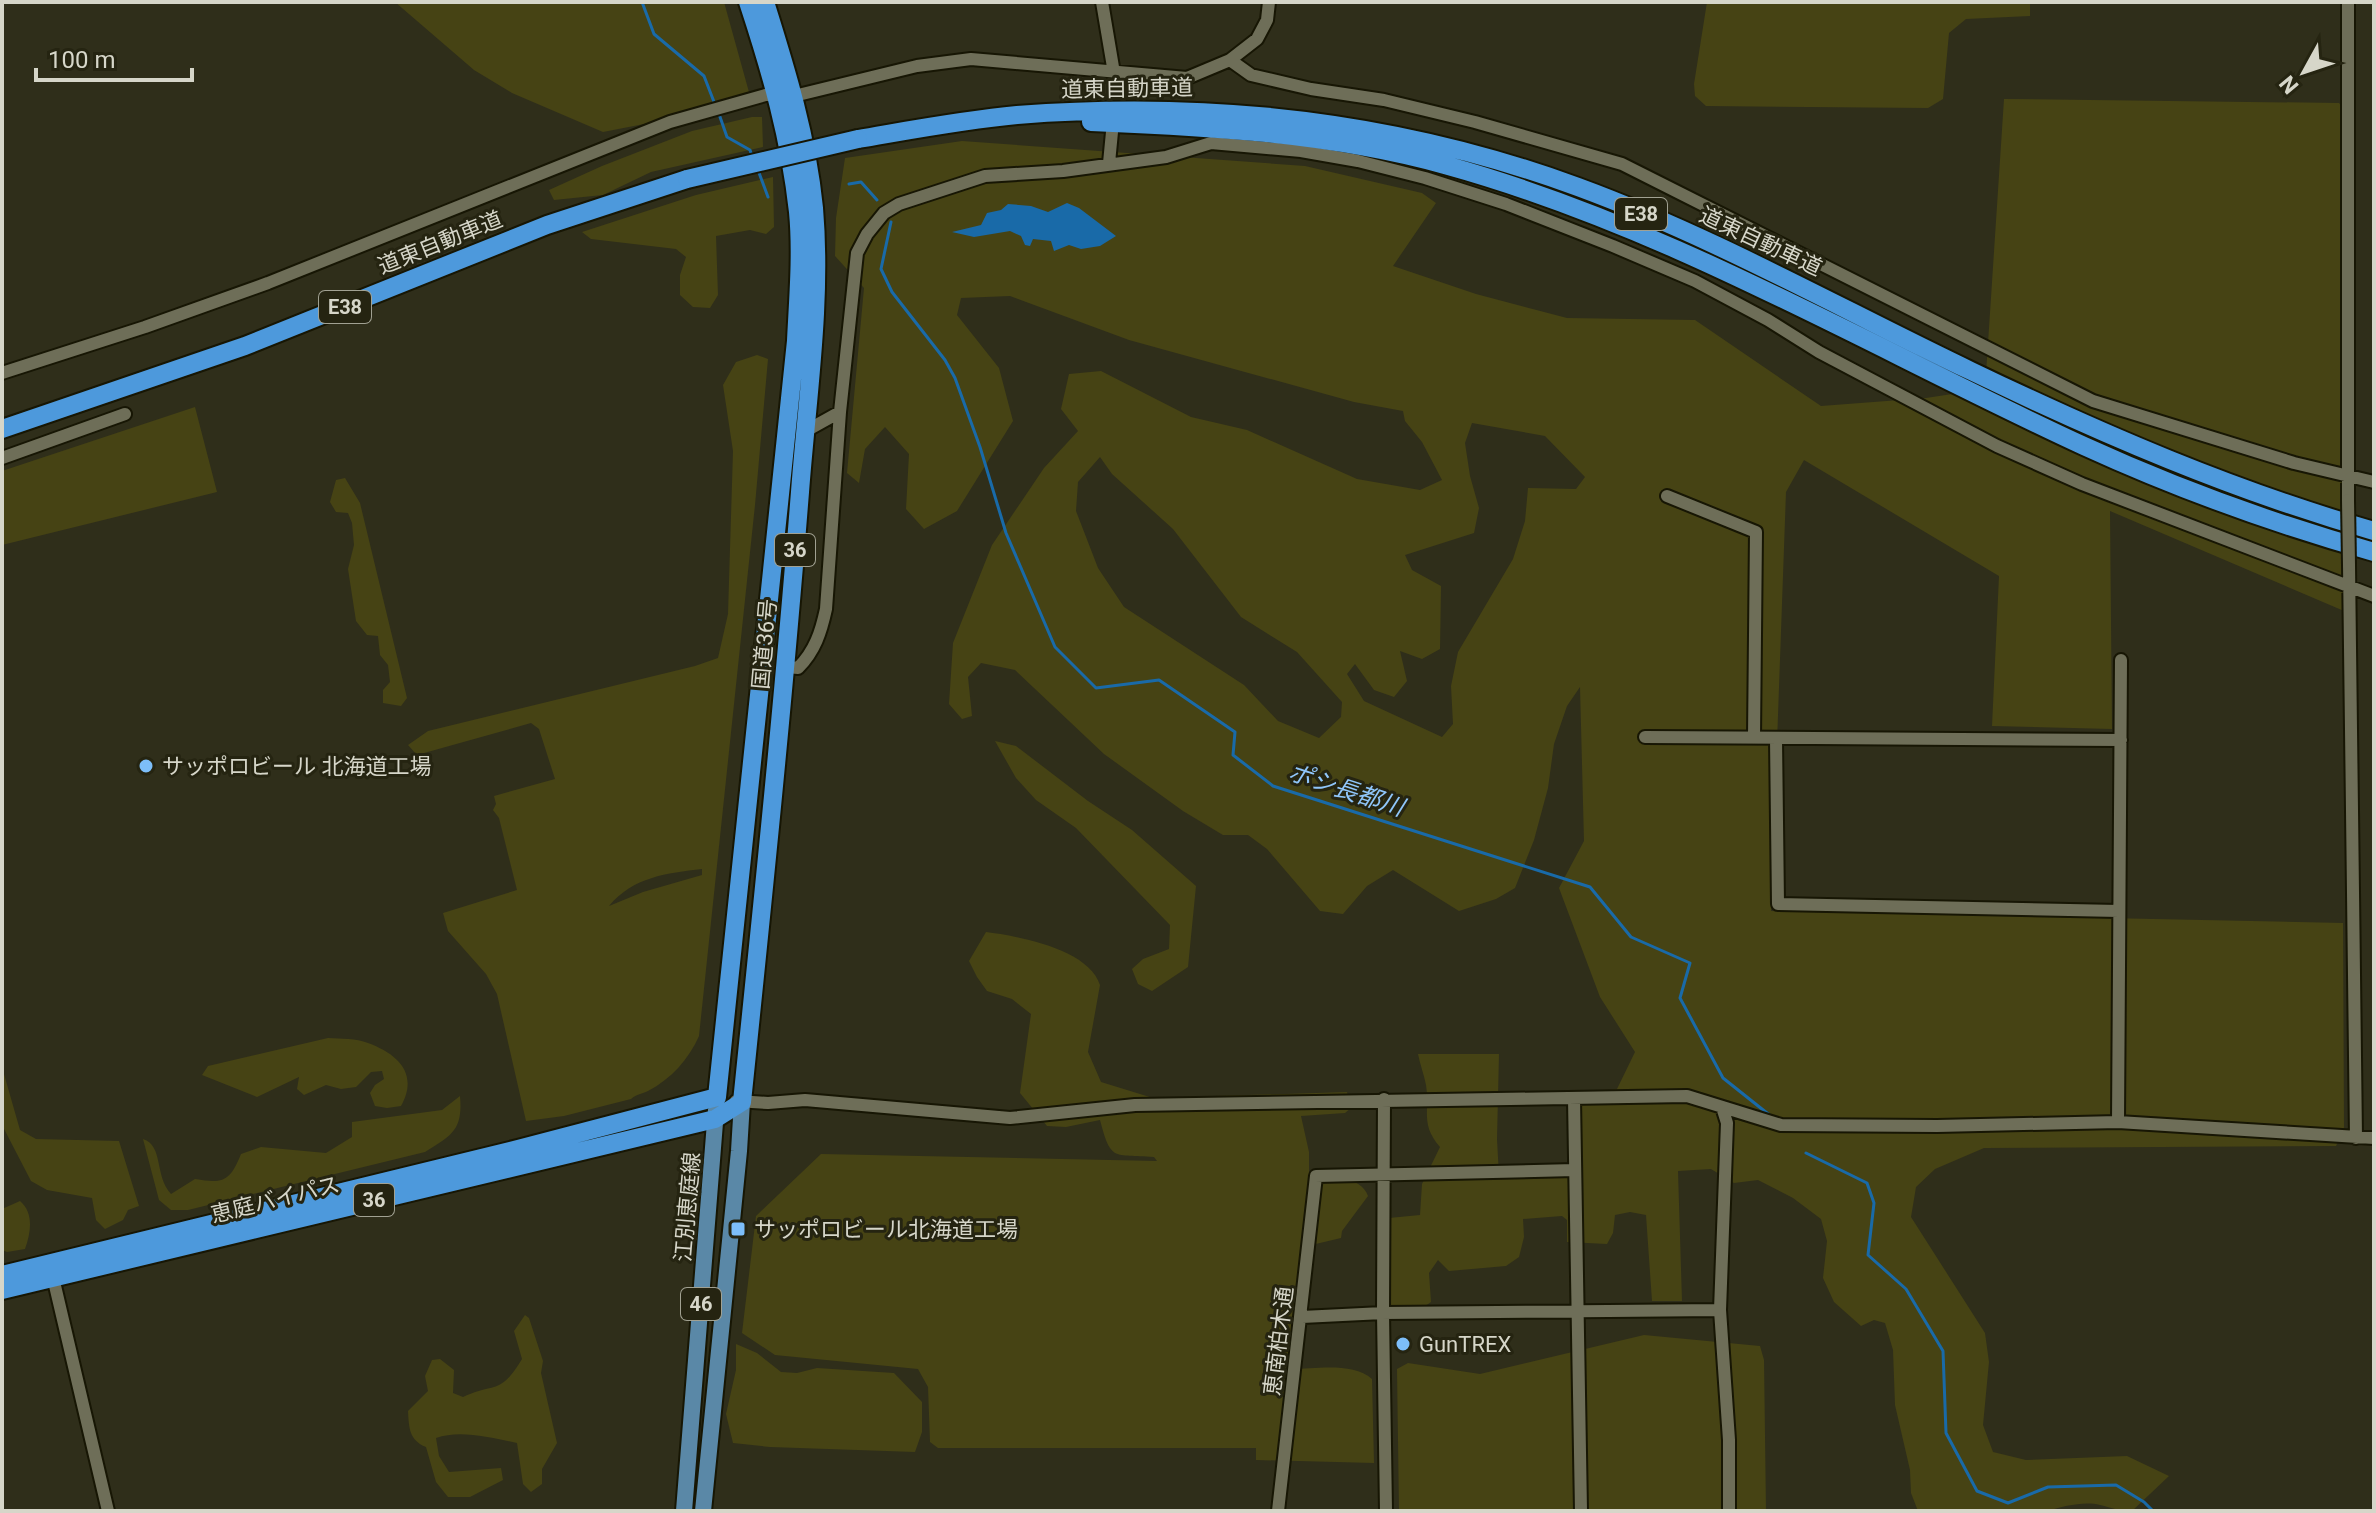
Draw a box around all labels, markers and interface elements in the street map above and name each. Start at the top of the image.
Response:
scale bar [36,32,192,82]
north arrow [2264,32,2344,112]
text: 100 m [48,46,115,74]
text: N [2274,71,2304,99]
street label: 道東自動車道 [1061,75,1193,102]
road number: E38 [1615,198,1667,230]
street label: 道東自動車道 [1696,202,1826,281]
street label: 道東自動車道 [374,206,506,279]
road number: E38 [319,291,371,323]
road number: 36 [775,534,815,566]
street label: 国道36号 [748,598,781,690]
place label: サッポロビール 北海道工場 [162,754,431,779]
marker: サッポロビール 北海道工場 [137,757,155,775]
water label: ポシ長都川 [1285,758,1410,823]
street label: 江別恵庭線 [670,1151,705,1263]
street label: 恵庭バイパス [208,1171,342,1228]
road number: 36 [354,1184,394,1216]
place label: サッポロビール北海道工場 [754,1217,1018,1242]
marker: サッポロビール北海道工場 [729,1220,747,1238]
street label: 恵南柏木通 [1259,1285,1298,1397]
road number: 46 [681,1288,721,1320]
place label: GunTREX [1419,1332,1511,1357]
marker: GunTREX [1394,1335,1412,1353]

